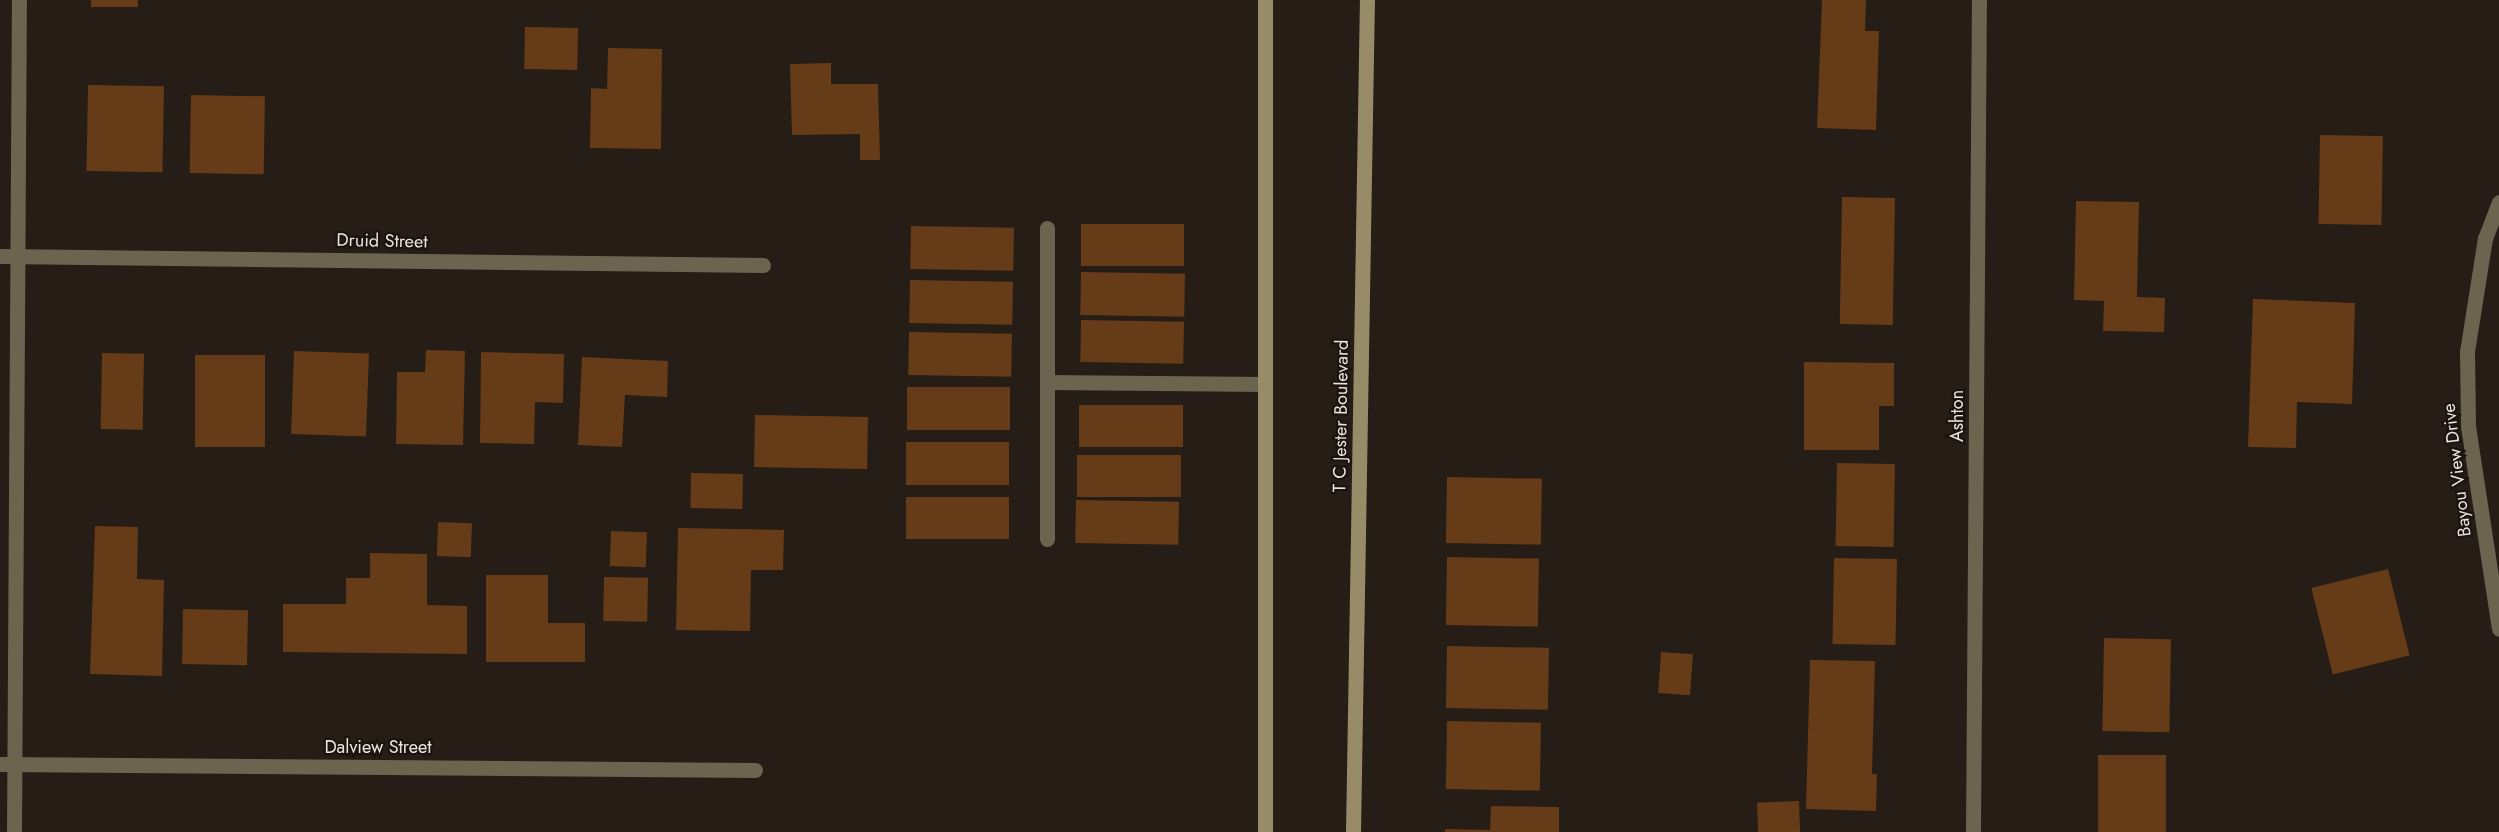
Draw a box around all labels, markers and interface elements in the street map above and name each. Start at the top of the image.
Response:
street label: Druid Street [336,229,428,253]
street label: T C Jester Boulevard [1329,339,1353,493]
street label: Ashton [1946,390,1968,442]
street label: Bayou View Drive [2438,402,2476,538]
street label: Dalview Street [324,736,432,758]

